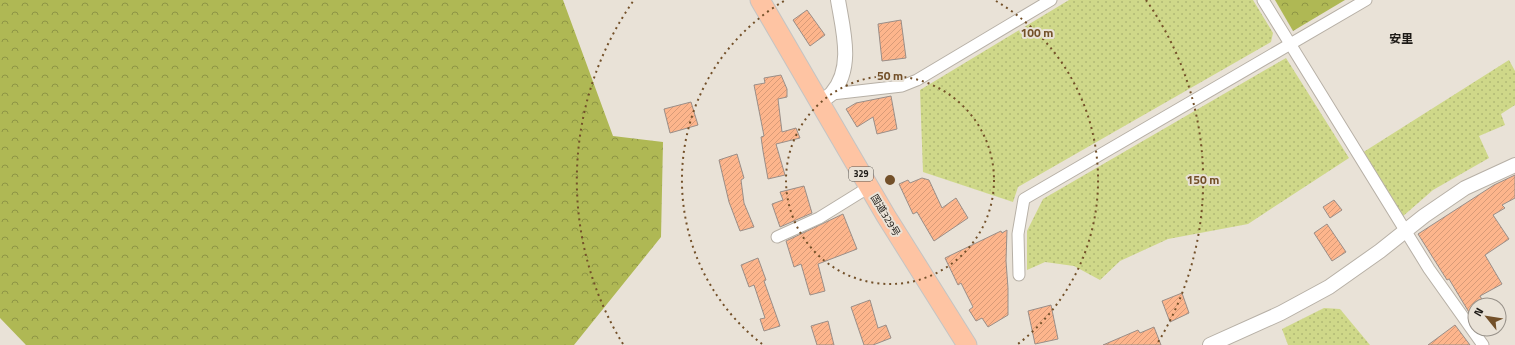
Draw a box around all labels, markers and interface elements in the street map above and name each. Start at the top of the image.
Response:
text: 100 m [1021,23,1053,42]
district label: 安里 [1389,29,1413,48]
text: 50 m [877,66,903,85]
road number: 329 [849,167,873,181]
text: 150 m [1187,170,1219,189]
centre of rings [883,173,897,187]
street label: 国道329号 [867,191,904,239]
north arrow [1467,297,1507,337]
text: N [1470,305,1487,319]

